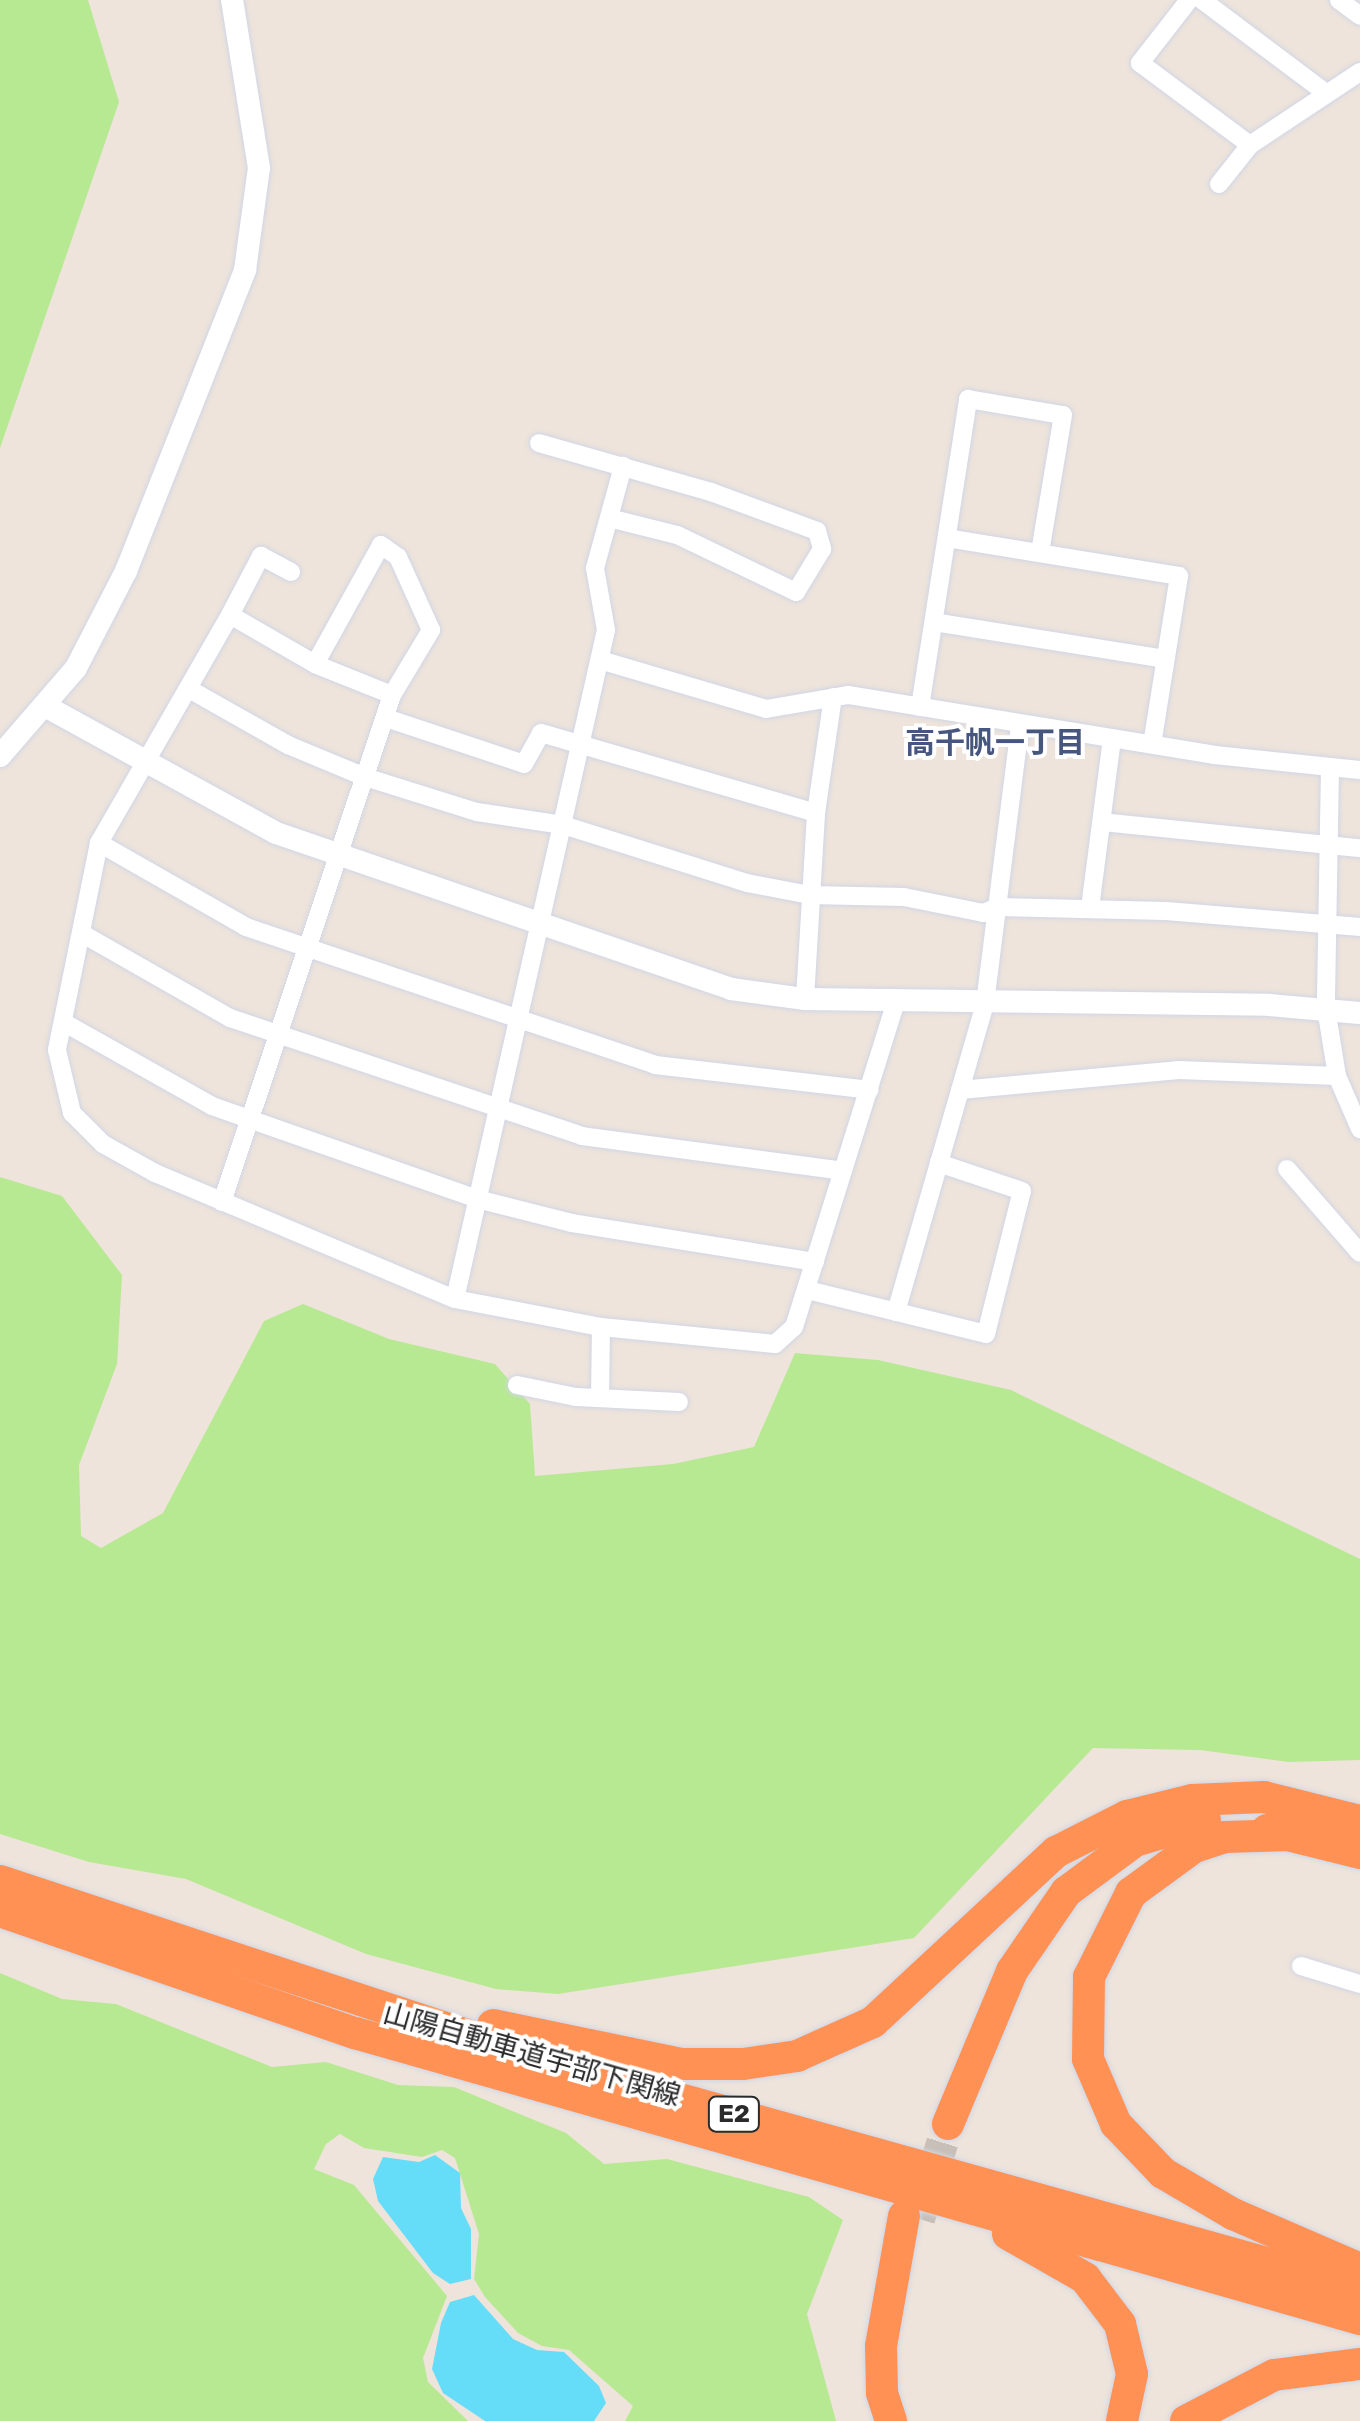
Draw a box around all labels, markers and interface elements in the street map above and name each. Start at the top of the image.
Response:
district label: 高千帆一丁目 [905,725,1085,761]
street label: 山陽自動車道宇部下関線 [379,1996,685,2114]
road number: E2 [706,2094,762,2134]

